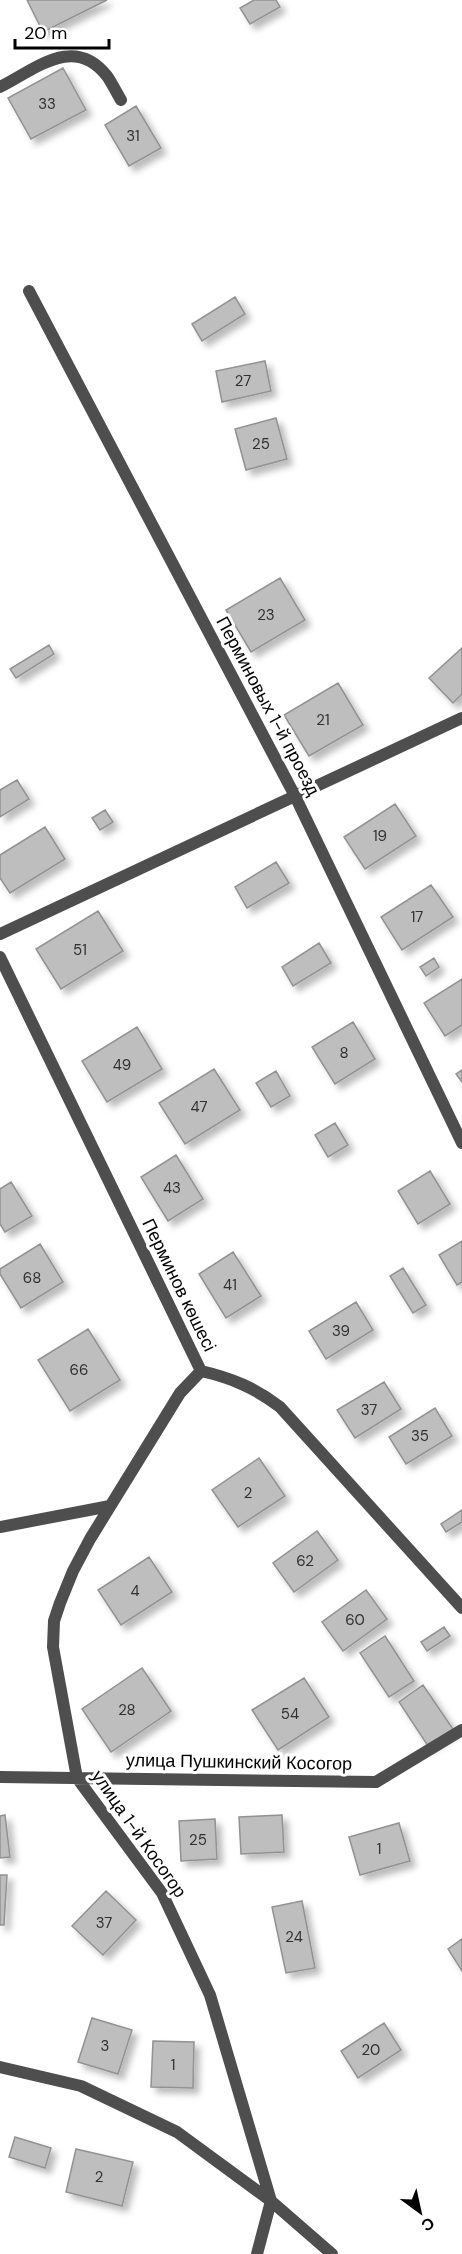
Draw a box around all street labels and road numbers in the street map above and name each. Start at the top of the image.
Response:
street label: Перминовых 1-й проезд [211,612,326,800]
street label: Перминов көшесі [136,1215,222,1355]
street label: улица Пушкинский Косогор [126,1748,352,1776]
street label: улица 1-й Косогор [86,1766,192,1902]

